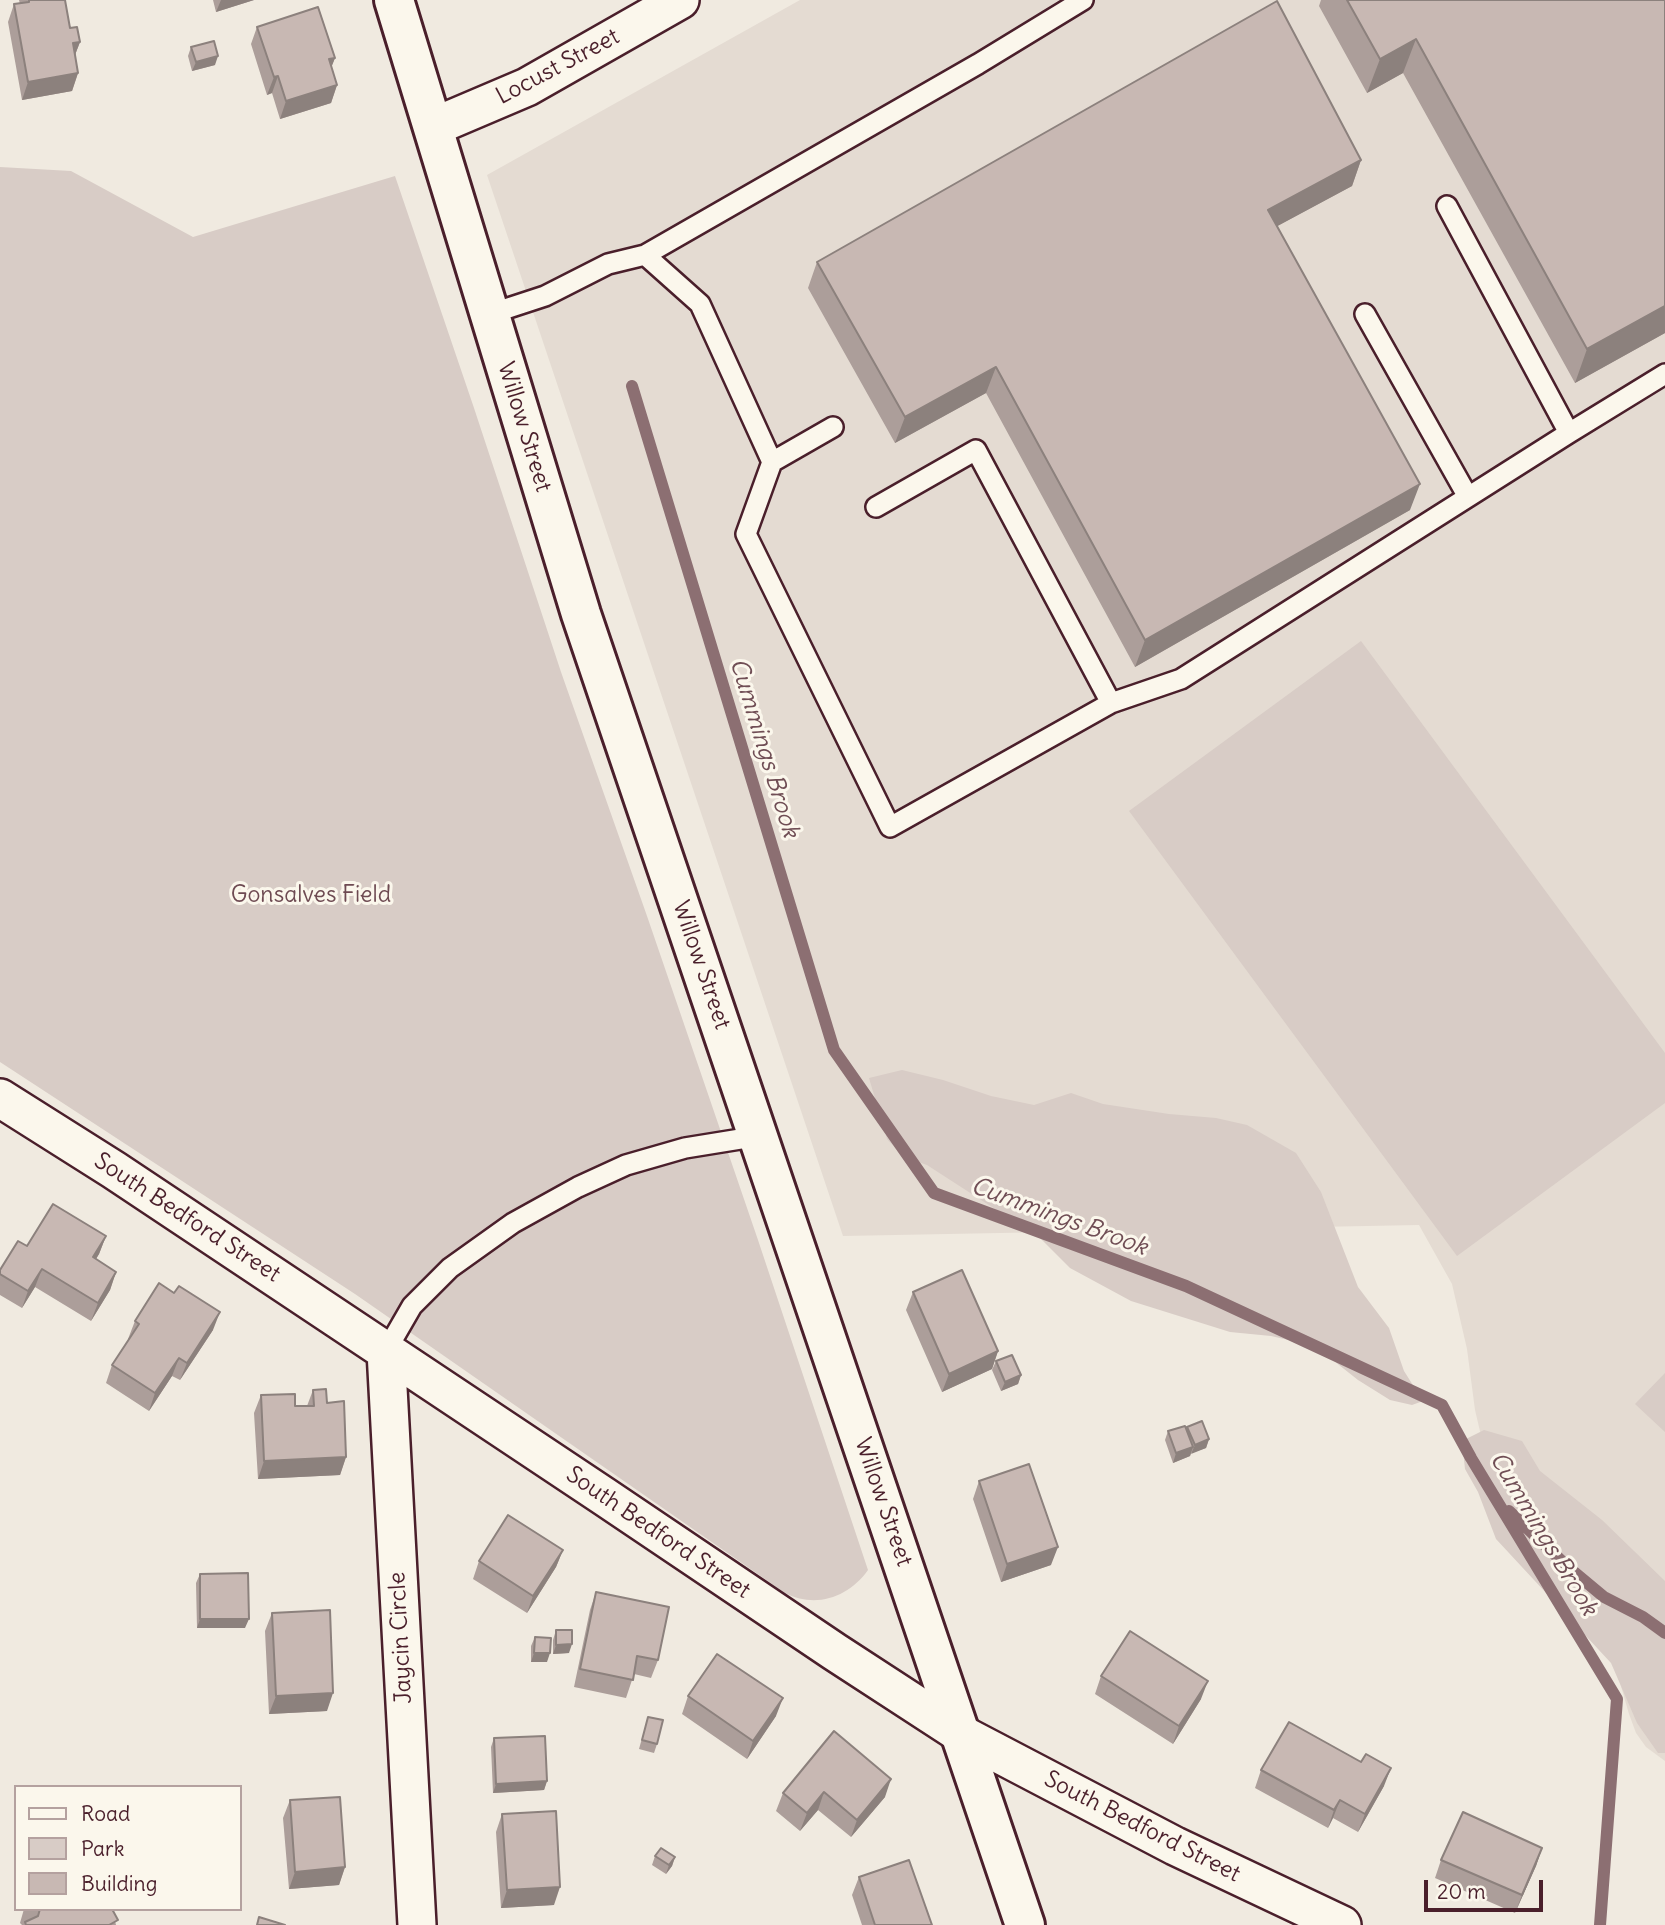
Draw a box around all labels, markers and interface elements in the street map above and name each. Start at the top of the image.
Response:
street label: Locust Street [492,23,624,111]
street label: Willow Street [491,359,557,495]
water label: Cummings Brook [723,655,805,841]
park label: Gonsalves Field [231,881,391,909]
street label: Willow Street [666,897,736,1033]
street label: South Bedford Street [89,1148,285,1288]
water label: Cummings Brook [967,1172,1151,1262]
street label: Willow Street [848,1434,918,1570]
water label: Cummings Brook [1483,1447,1603,1621]
street label: South Bedford Street [561,1461,755,1605]
street label: Jaycin Circle [384,1571,418,1705]
street label: South Bedford Street [1039,1766,1245,1888]
legend [14,1785,242,1911]
text: Road [81,1800,130,1827]
text: Park [81,1835,124,1862]
scale bar [1427,1866,1546,1910]
text: Building [81,1870,157,1897]
text: 20 m [1437,1878,1486,1905]

